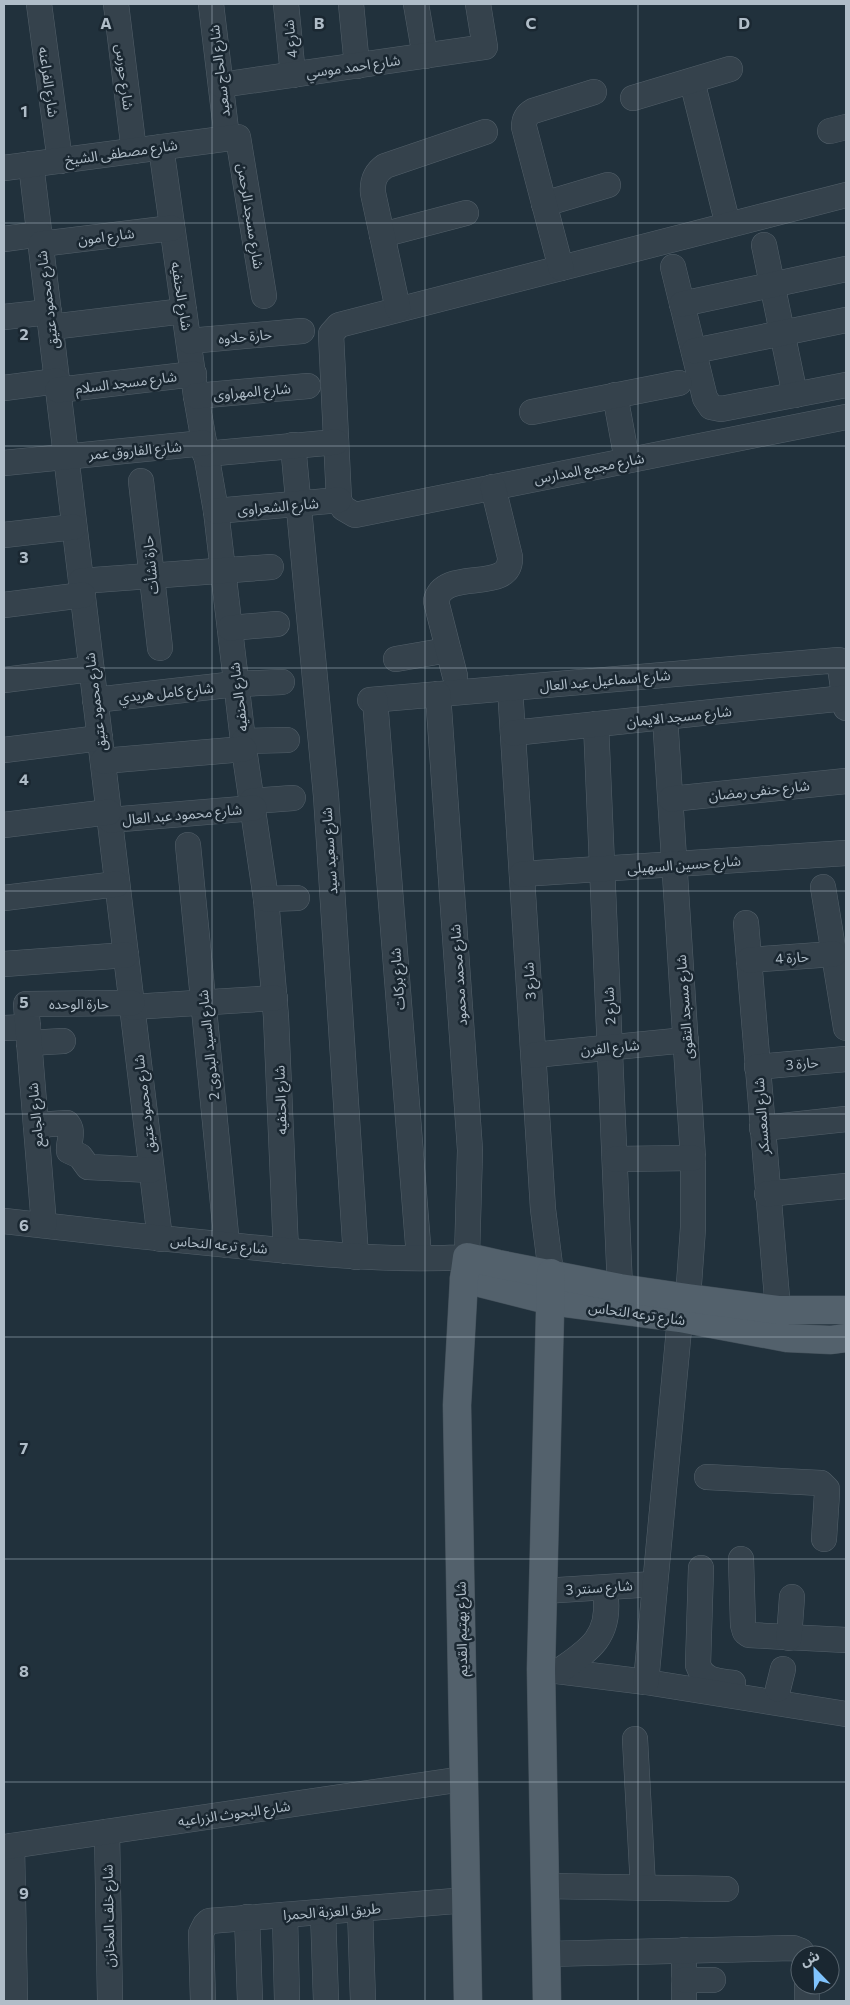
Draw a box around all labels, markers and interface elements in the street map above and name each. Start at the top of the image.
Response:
text: A [100,13,112,32]
text: B [314,13,325,32]
text: C [526,13,537,32]
text: D [738,13,750,32]
street label: شارع 4 [280,19,303,59]
street label: شارع الحاج سعيد [205,24,236,118]
street label: شارع حورس [110,43,137,111]
street label: شارع الفراعنه [33,46,62,119]
street label: شارع احمد موسي [305,51,402,84]
text: 1 [20,101,28,120]
street label: شارع مصطفى الشيخ [64,136,179,171]
street label: شارع مسجد الرحمن [231,162,268,271]
street label: شارع امون [77,224,136,251]
street label: شارع محمود عتيق [33,249,64,350]
street label: شارع الحنفيه [165,260,196,332]
text: 2 [19,324,29,343]
street label: حارة حلاوه [217,325,273,348]
street label: شارع مسجد السلام [74,367,178,400]
street label: شارع المهراوى [213,379,292,406]
street label: شارع الفاروق عمر [87,437,183,466]
street label: شارع مجمع المدارس [532,449,646,490]
street label: شارع الشعراوى [237,494,320,521]
street label: حارة نشأت [138,535,163,595]
text: 3 [19,547,29,566]
street label: شارع محمود عتيق [81,651,112,752]
street label: شارع الحنفيه [225,661,254,733]
street label: شارع اسماعيل عبد العال [539,666,672,697]
street label: شارع كامل هريدي [118,679,215,709]
street label: شارع مسجد الايمان [626,702,733,733]
text: 4 [19,769,29,788]
street label: شارع حنفى رمضان [707,776,811,807]
street label: شارع محمود عبد العال [121,800,243,831]
street label: شارع سعيد سيد [317,807,344,895]
street label: شارع حسين السهيلى [627,852,742,879]
street label: شارع محمد محمود [446,923,473,1027]
street label: شارع بركات [386,947,411,1011]
street label: حارة 4 [775,947,809,968]
street label: شارع مسجد التقوى [672,954,699,1060]
street label: شارع 3 [519,961,542,1001]
street label: شارع 2 [600,987,621,1025]
street label: شارع السيد البدوى 2 [194,989,225,1101]
text: 5 [19,992,29,1011]
street label: حارة الوحده [49,995,109,1013]
street label: شارع الفرن [580,1036,640,1061]
street label: شارع محمود عتيق [130,1053,161,1154]
street label: حارة 3 [785,1053,819,1074]
street label: شارع الحنفيه [270,1065,293,1135]
street label: شارع المعسكر [750,1077,775,1156]
street label: شارع الجامع [24,1082,49,1148]
text: 6 [19,1215,29,1234]
street label: شارع ترعه النحاس [169,1231,268,1260]
street label: شارع ترعه النحاس [587,1298,687,1331]
text: 7 [20,1438,29,1457]
street label: شارع سنتر 3 [565,1576,633,1601]
street label: شارع بهتيم القديم [452,1581,473,1677]
text: 8 [19,1661,29,1680]
street label: شارع البحوث الزراعيه [177,1797,292,1832]
street label: شارع خلف المخازن [99,1864,120,1968]
text: 9 [19,1883,29,1902]
street label: طريق العزبة الحمرا [283,1899,382,1925]
north arrow [790,1945,840,1995]
text: ش [798,1946,822,1969]

